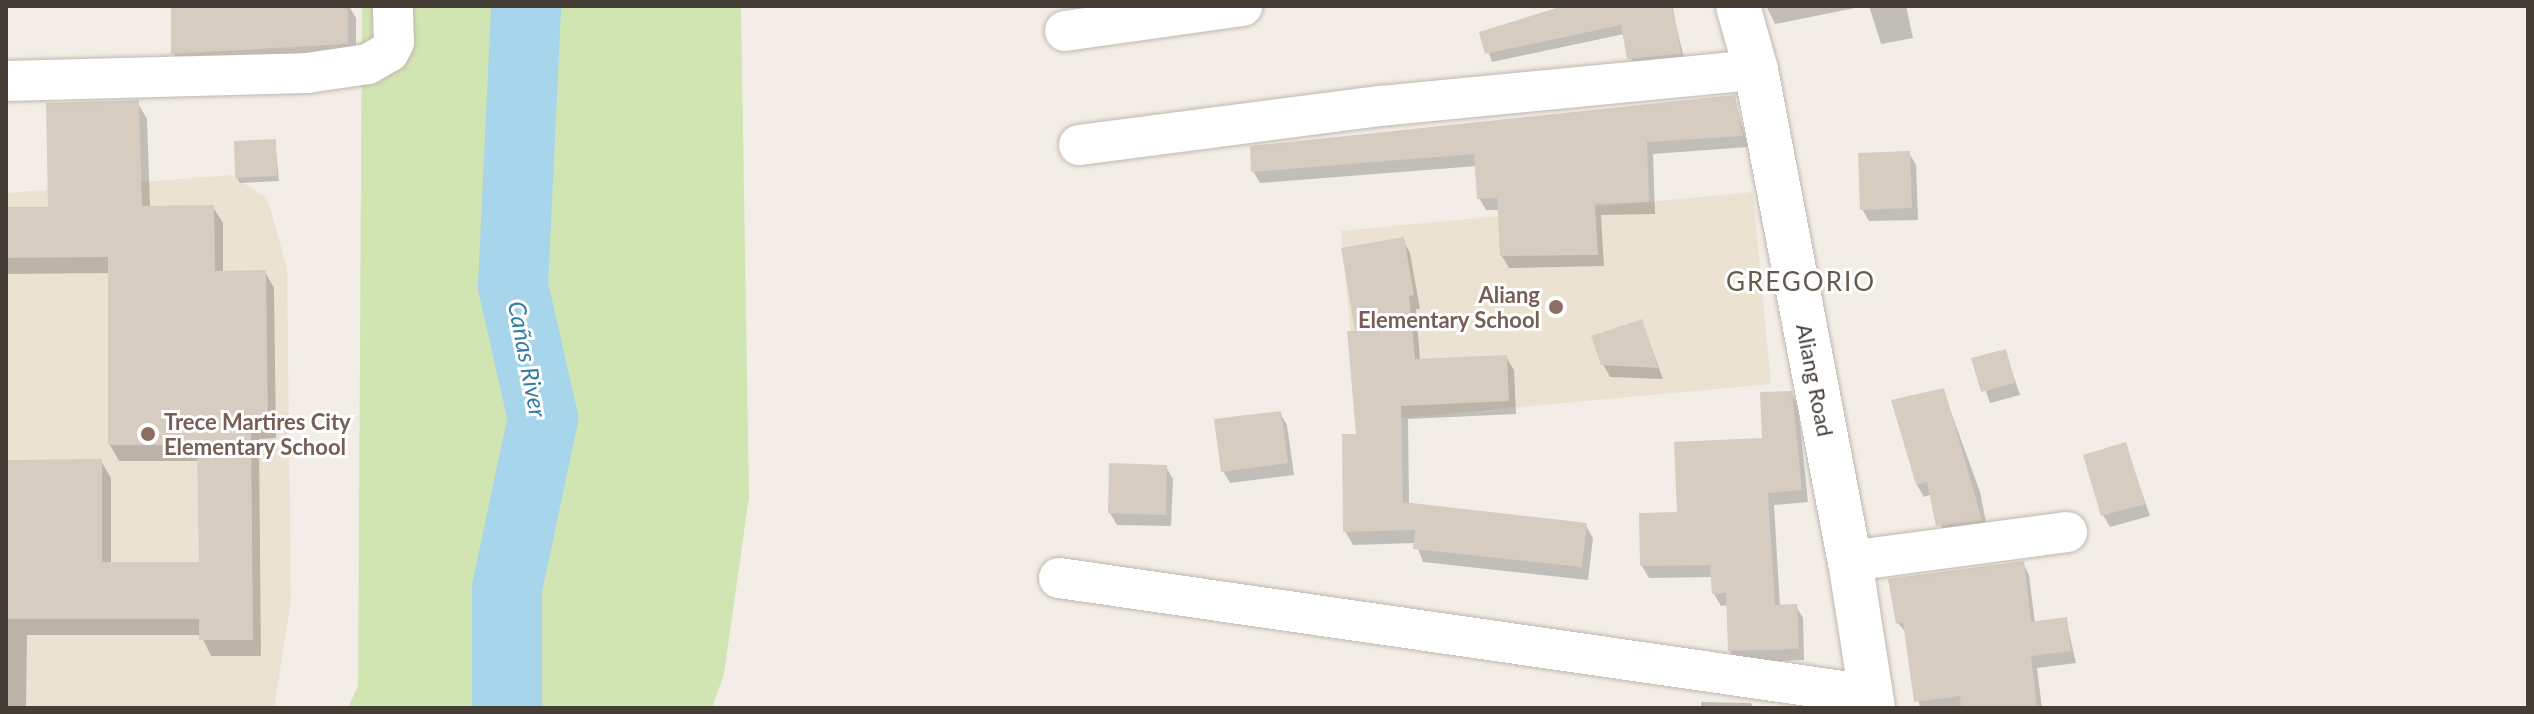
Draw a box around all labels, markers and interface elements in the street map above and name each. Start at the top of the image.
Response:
district label: GREGORIO [1726,266,1876,298]
place label: Aliang Elementary School [1357,281,1540,332]
marker: Aliang Elementary School [1547,298,1565,316]
water label: Cañas River [503,299,553,419]
street label: Aliang Road [1791,321,1839,439]
place label: Trece Martires City Elementary School [164,408,351,460]
marker: Trece Martires City Elementary School [139,425,157,443]

